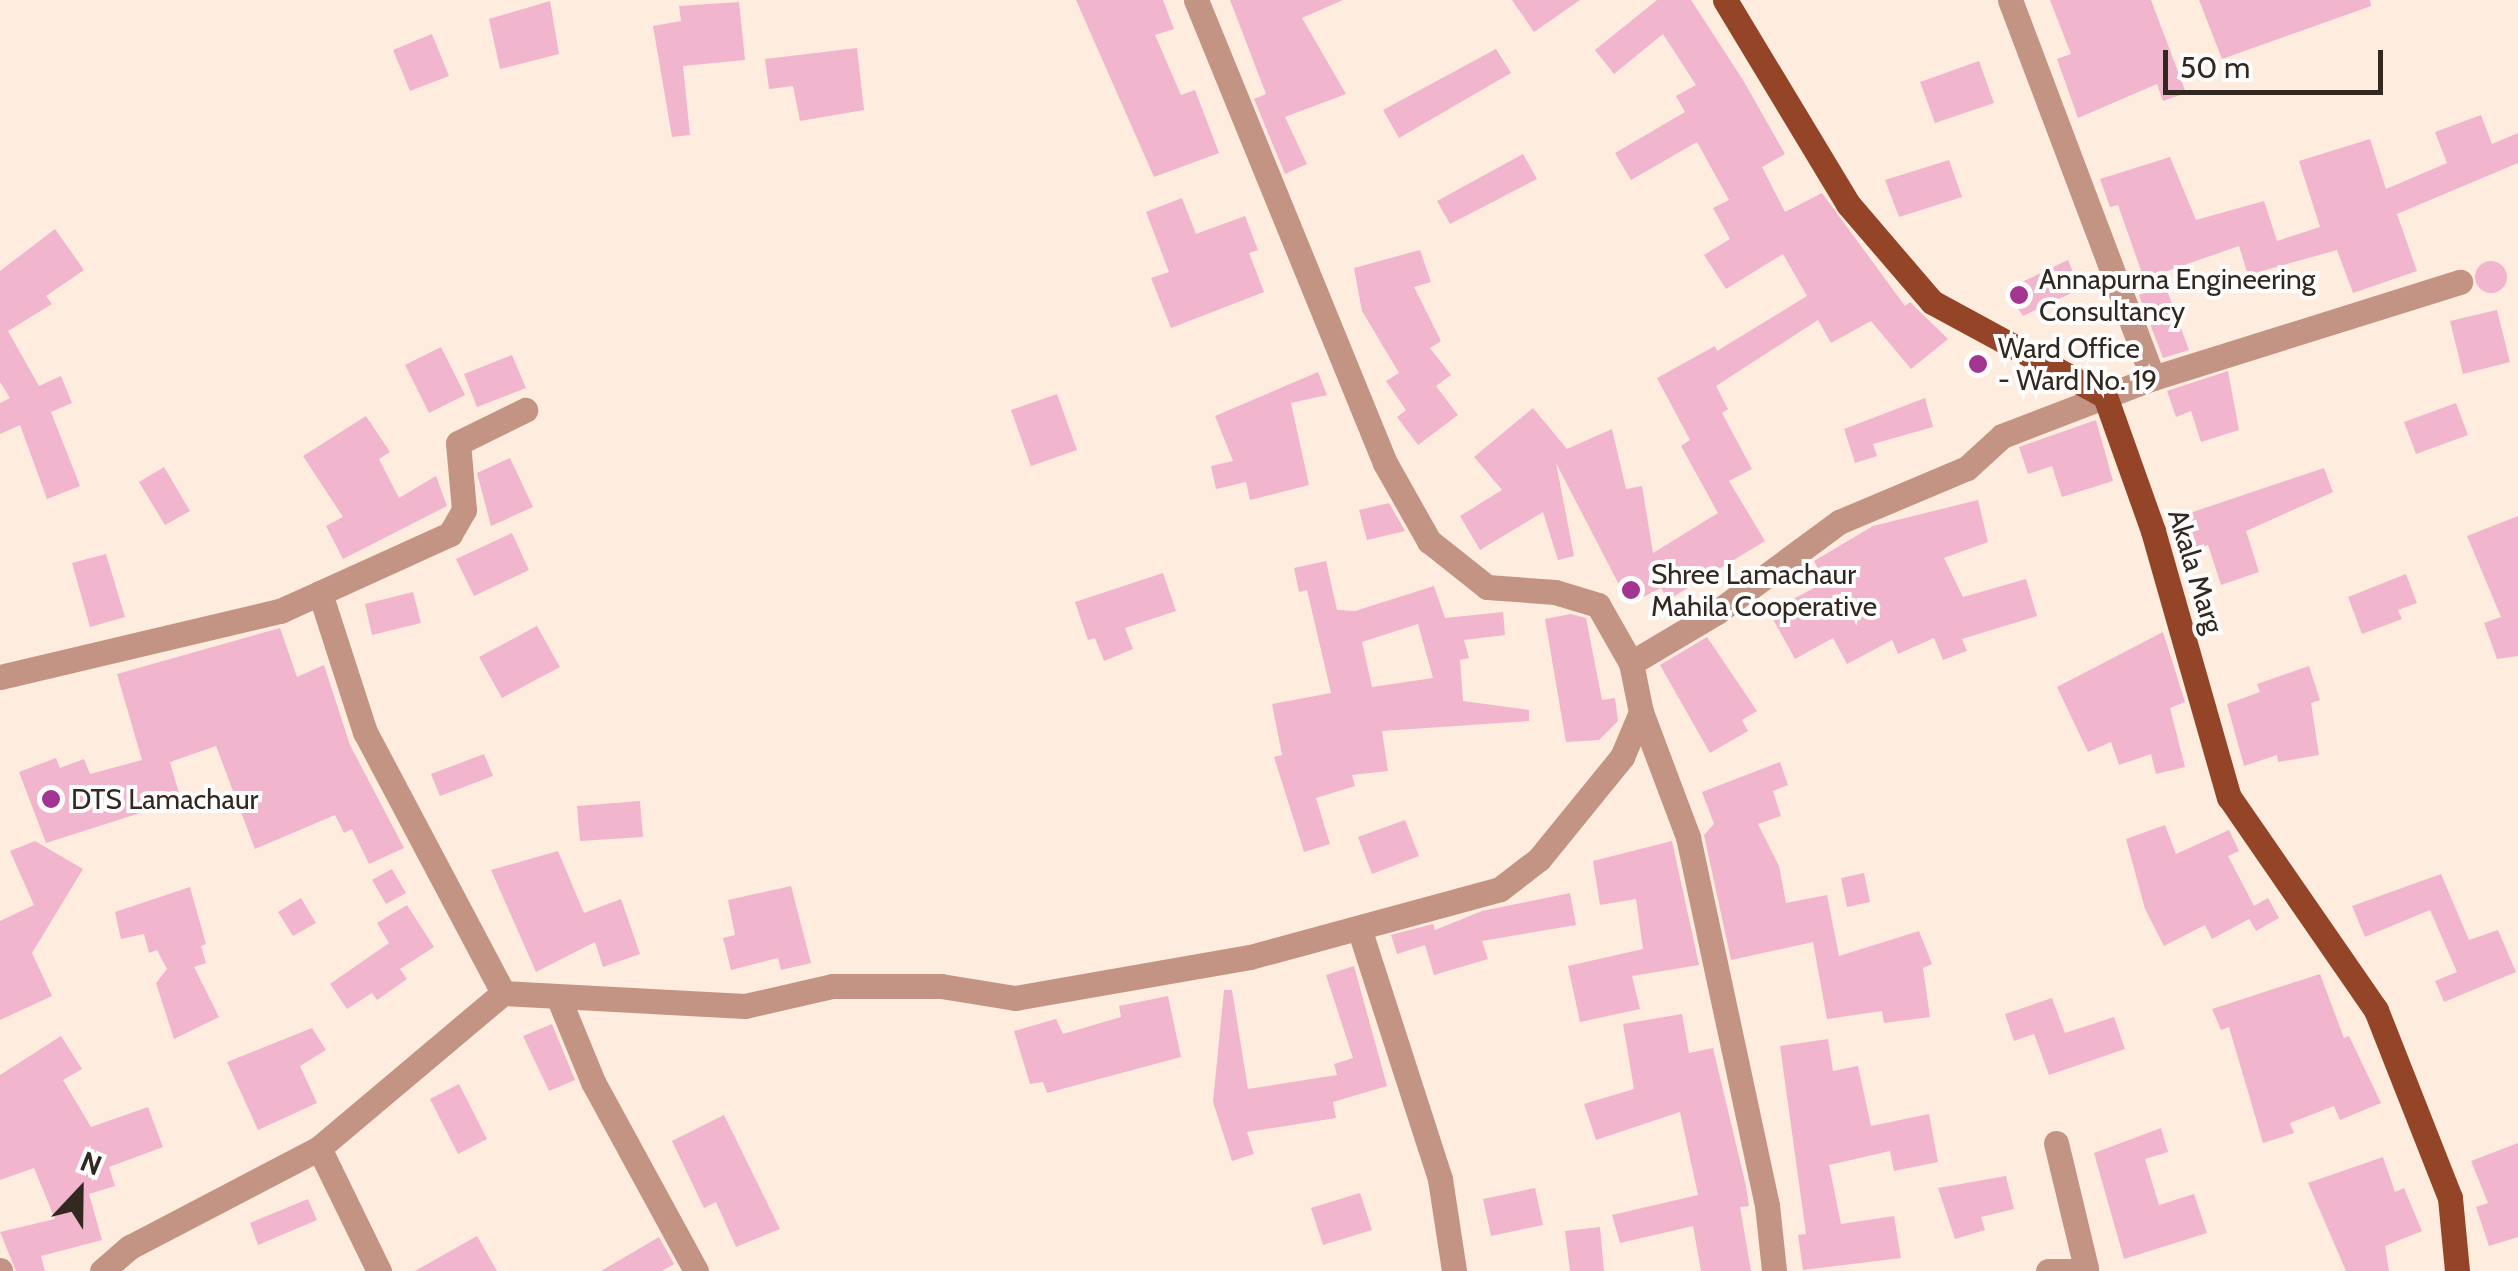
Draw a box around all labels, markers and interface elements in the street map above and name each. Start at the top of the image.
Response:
scale bar [2168,30,2388,92]
text: 50 m [2180,49,2250,86]
place label: Annapurna Engineering Consultancy [2039,262,2316,328]
marker: Annapurna Engineering Consultancy [2008,284,2030,306]
place label: Ward Office - Ward No. 19 [1998,331,2157,397]
marker: Ward Office - Ward No. 19 [1967,353,1989,375]
street label: Akala Marg [2161,505,2231,637]
place label: Shree Lamachaur Mahila Cooperative [1651,557,1877,623]
marker: Shree Lamachaur Mahila Cooperative [1620,579,1642,601]
place label: DTS Lamachaur [71,782,258,816]
marker: DTS Lamachaur [40,788,62,810]
north arrow [30,1141,130,1241]
text: N [76,1144,107,1183]

